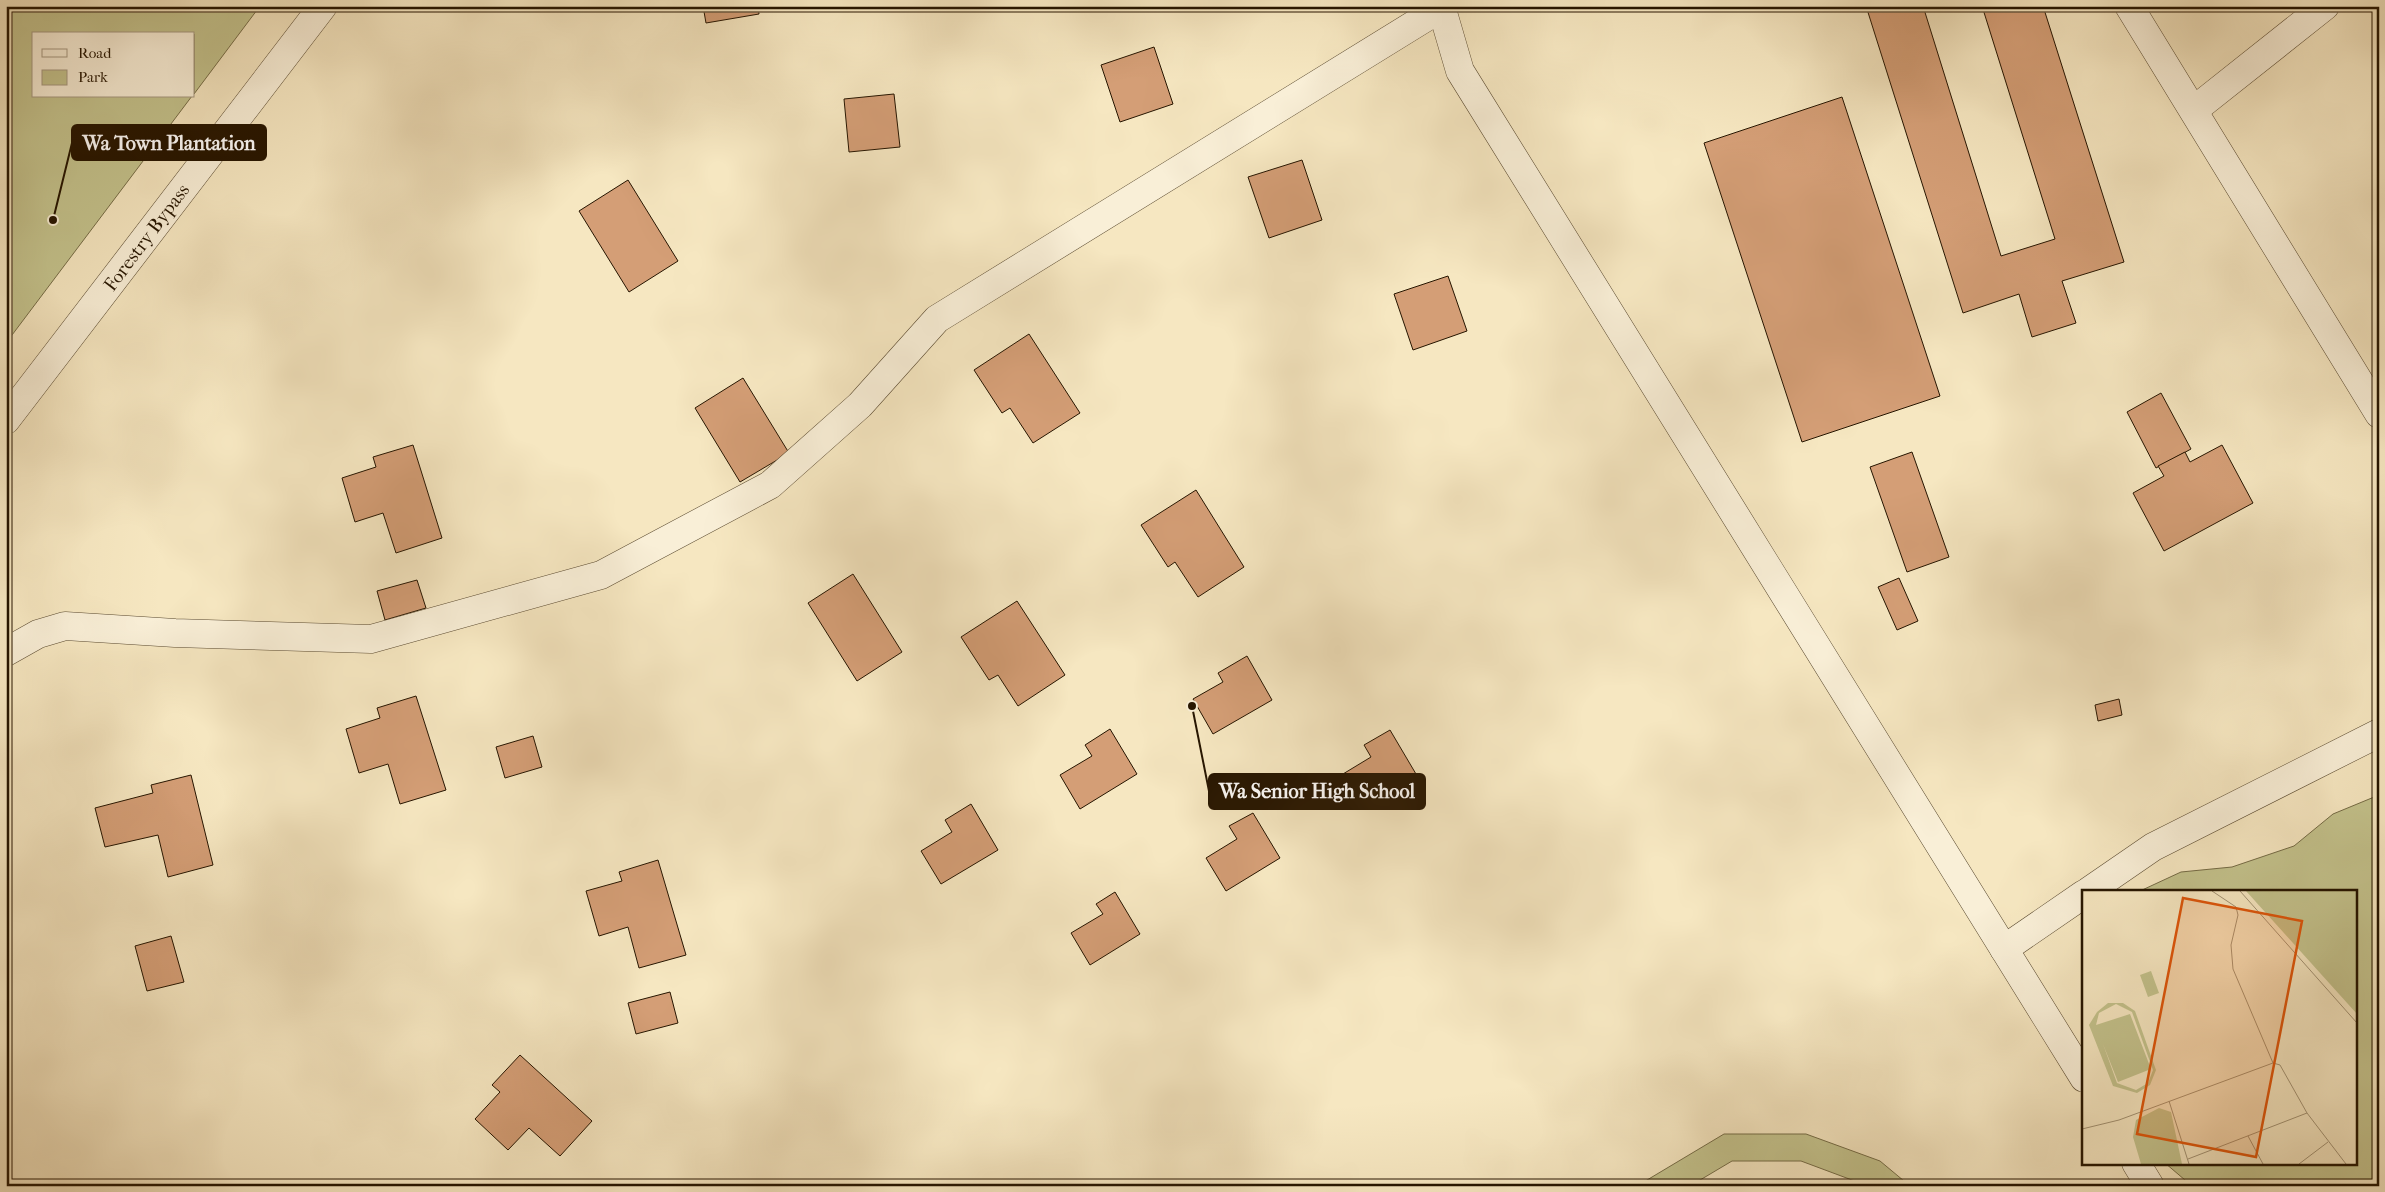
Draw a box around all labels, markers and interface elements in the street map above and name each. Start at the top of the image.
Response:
legend [32,32,195,98]
text: Road [78,44,112,62]
text: Park [78,68,108,86]
callout: Wa Town Plantation [72,125,266,160]
text: Wa Town Plantation [81,132,256,155]
street label: Forestry Bypass [99,180,194,296]
callout: Wa Senior High School [1209,774,1425,809]
text: Wa Senior High School [1218,780,1415,803]
inset map [2082,890,2358,1164]

